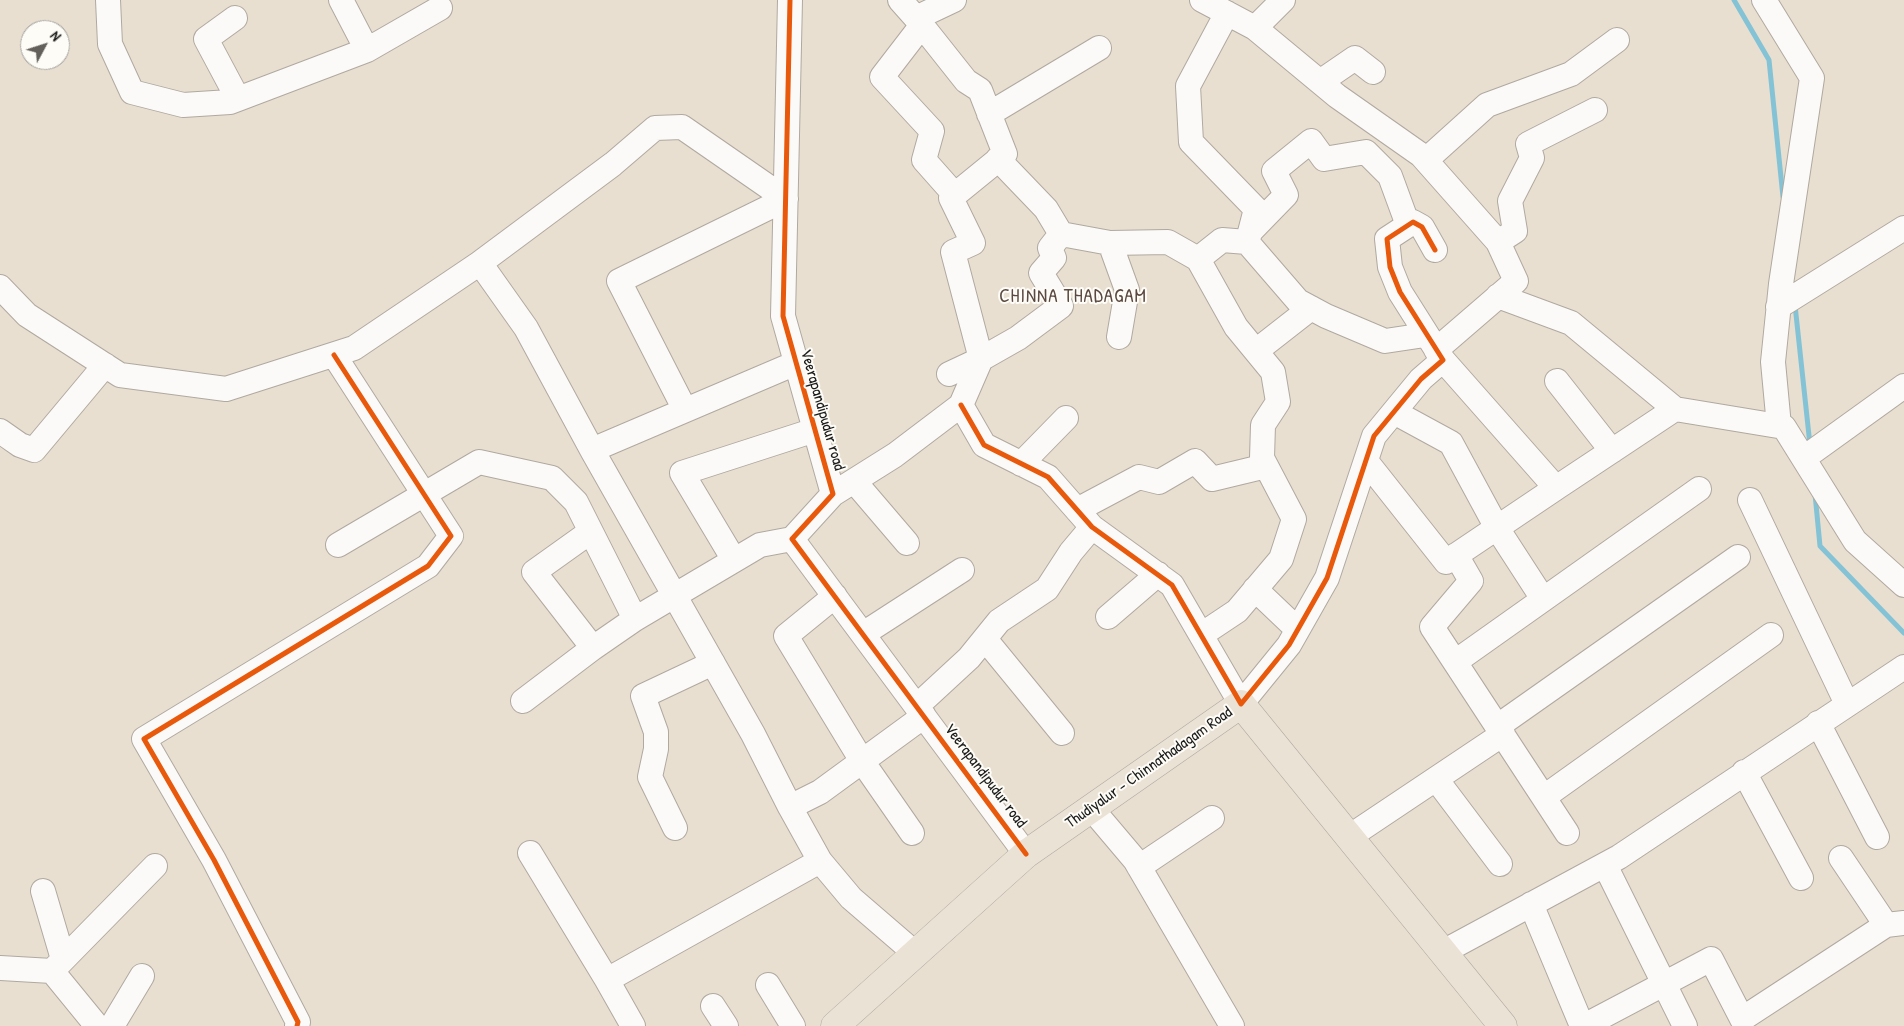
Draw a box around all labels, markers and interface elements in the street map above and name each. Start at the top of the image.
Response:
north arrow [20,20,70,70]
text: N [46,27,66,45]
district label: CHINNA THADAGAM [997,286,1149,308]
street label: Veerapandipudur road [796,347,848,473]
street label: Thudiyalur - Chinnathadagam Road [1062,703,1236,833]
street label: Veerapandipudur road [940,720,1030,832]

